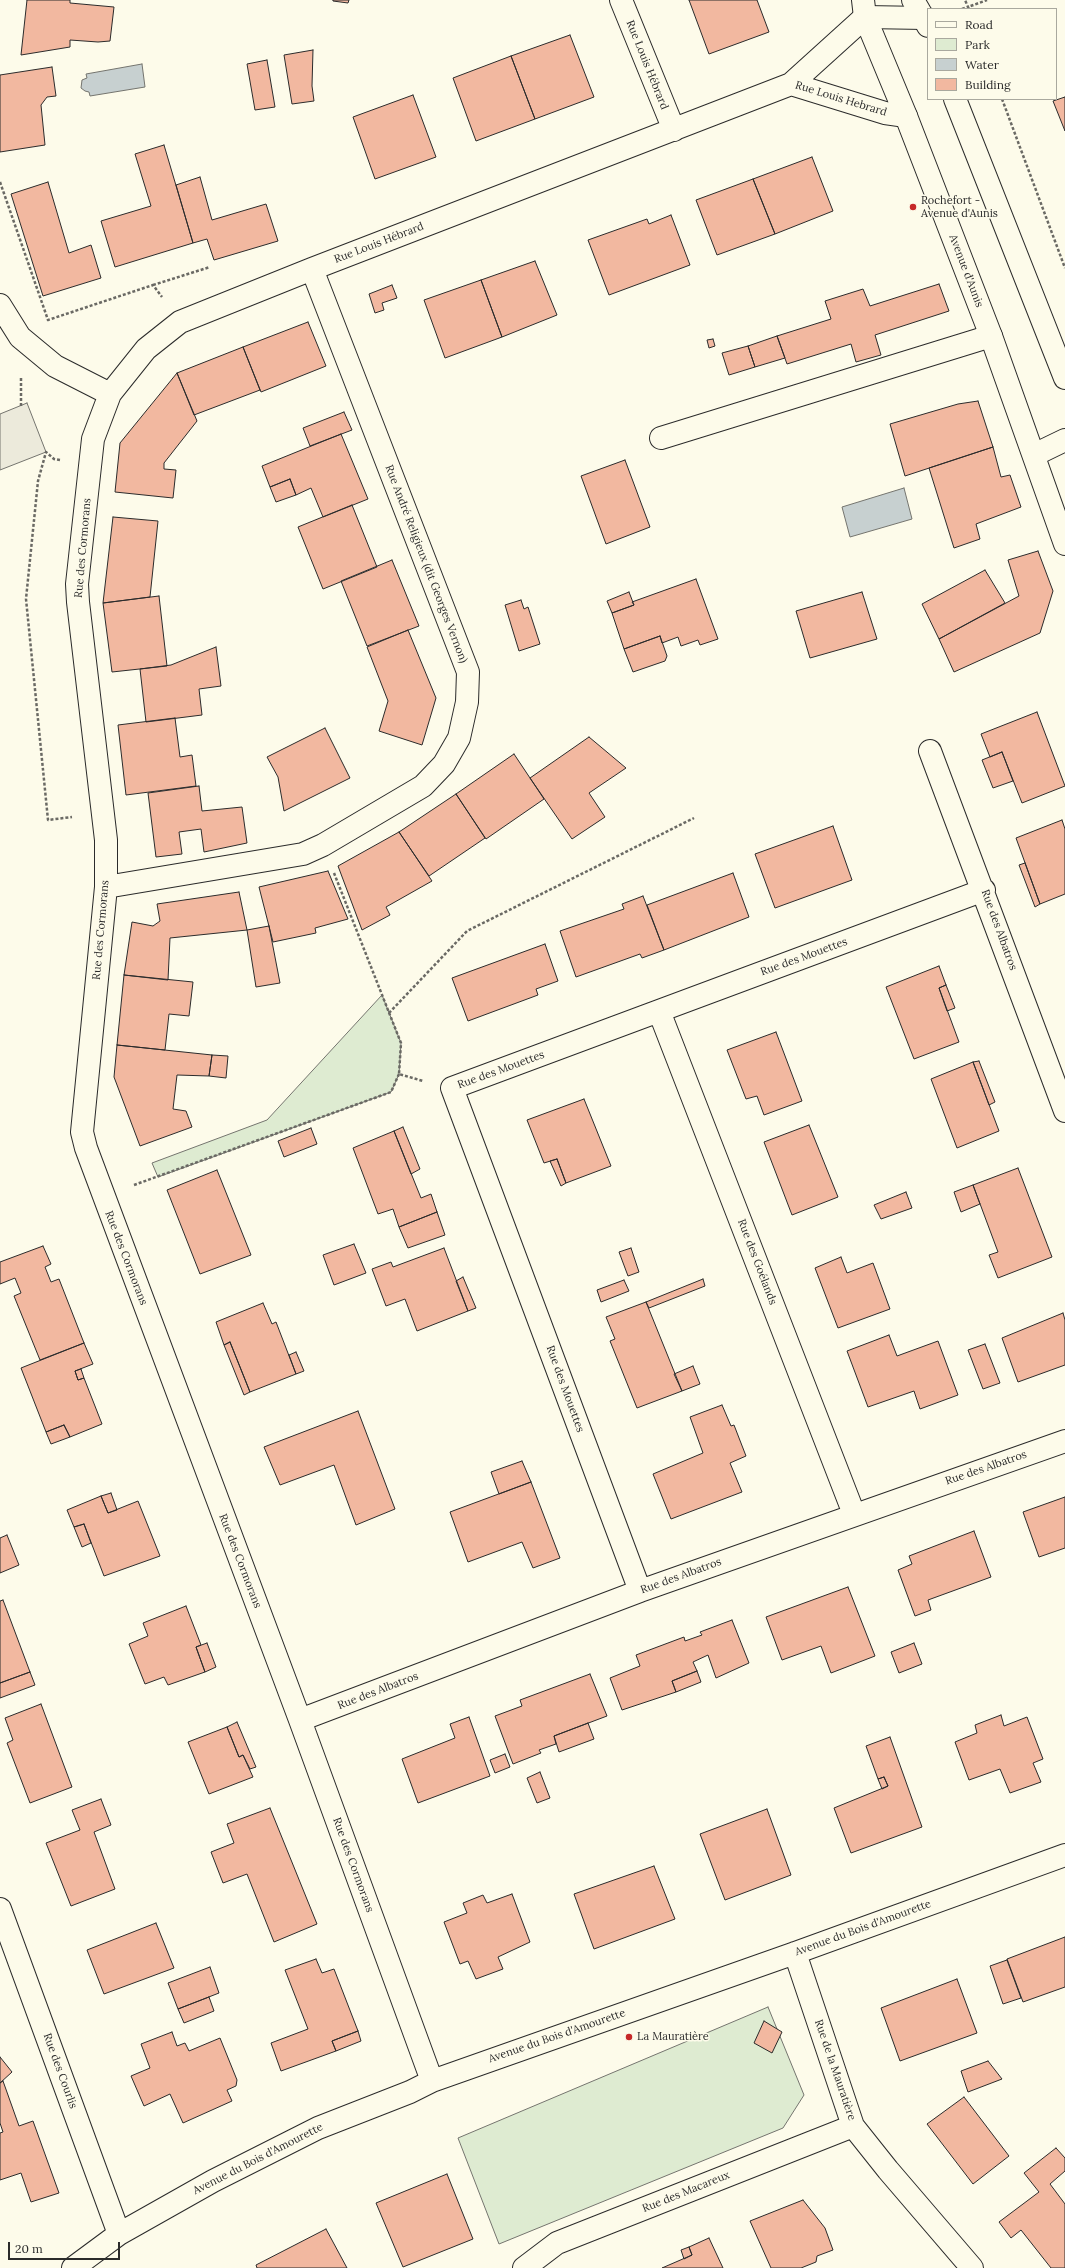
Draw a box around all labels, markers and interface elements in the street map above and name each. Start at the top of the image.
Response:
legend [927,8,1057,100]
text: Road [965,17,993,32]
street label: Rue Louis Hébrard [623,18,671,112]
text: Park [965,37,990,52]
text: Water [965,57,999,72]
text: Building [965,77,1011,92]
street label: Rue Louis Hebrard [794,79,888,119]
place label: Rochefort - Avenue d'Aunis [921,194,998,220]
marker: Rochefort - Avenue d'Aunis [908,202,918,212]
street label: Rue Louis Hébrard [332,220,426,266]
street label: Avenue d'Aunis [946,233,986,309]
street label: Rue André Religieux (dit Georges Vernon) [382,463,470,665]
street label: Rue des Cormorans [72,498,94,598]
street label: Rue des Cormorans [90,880,112,980]
street label: Rue des Albatros [978,888,1020,972]
street label: Rue des Mouettes [759,935,849,979]
street label: Rue des Mouettes [456,1048,546,1092]
street label: Rue des Cormorans [102,1209,150,1307]
street label: Rue des Goélands [735,1217,779,1307]
street label: Rue des Mouettes [543,1344,587,1434]
street label: Rue des Albatros [944,1448,1028,1488]
street label: Rue des Cormorans [216,1512,264,1610]
street label: Rue des Albatros [639,1555,723,1597]
street label: Rue des Albatros [336,1670,420,1712]
street label: Rue des Cormorans [330,1816,376,1914]
street label: Avenue du Bois d'Amourette [793,1897,933,1959]
street label: Avenue du Bois d'Amourette [487,2006,627,2066]
street label: Rue de la Mauratière [812,2018,858,2122]
place label: La Mauratière [637,2030,709,2044]
street label: Rue des Courlis [40,2031,80,2111]
marker: La Mauratière [624,2032,634,2042]
street label: Avenue du Bois d'Amourette [191,2120,325,2198]
street label: Rue des Macareux [640,2168,732,2216]
scale bar [10,2234,122,2260]
text: 20 m [15,2241,43,2256]

